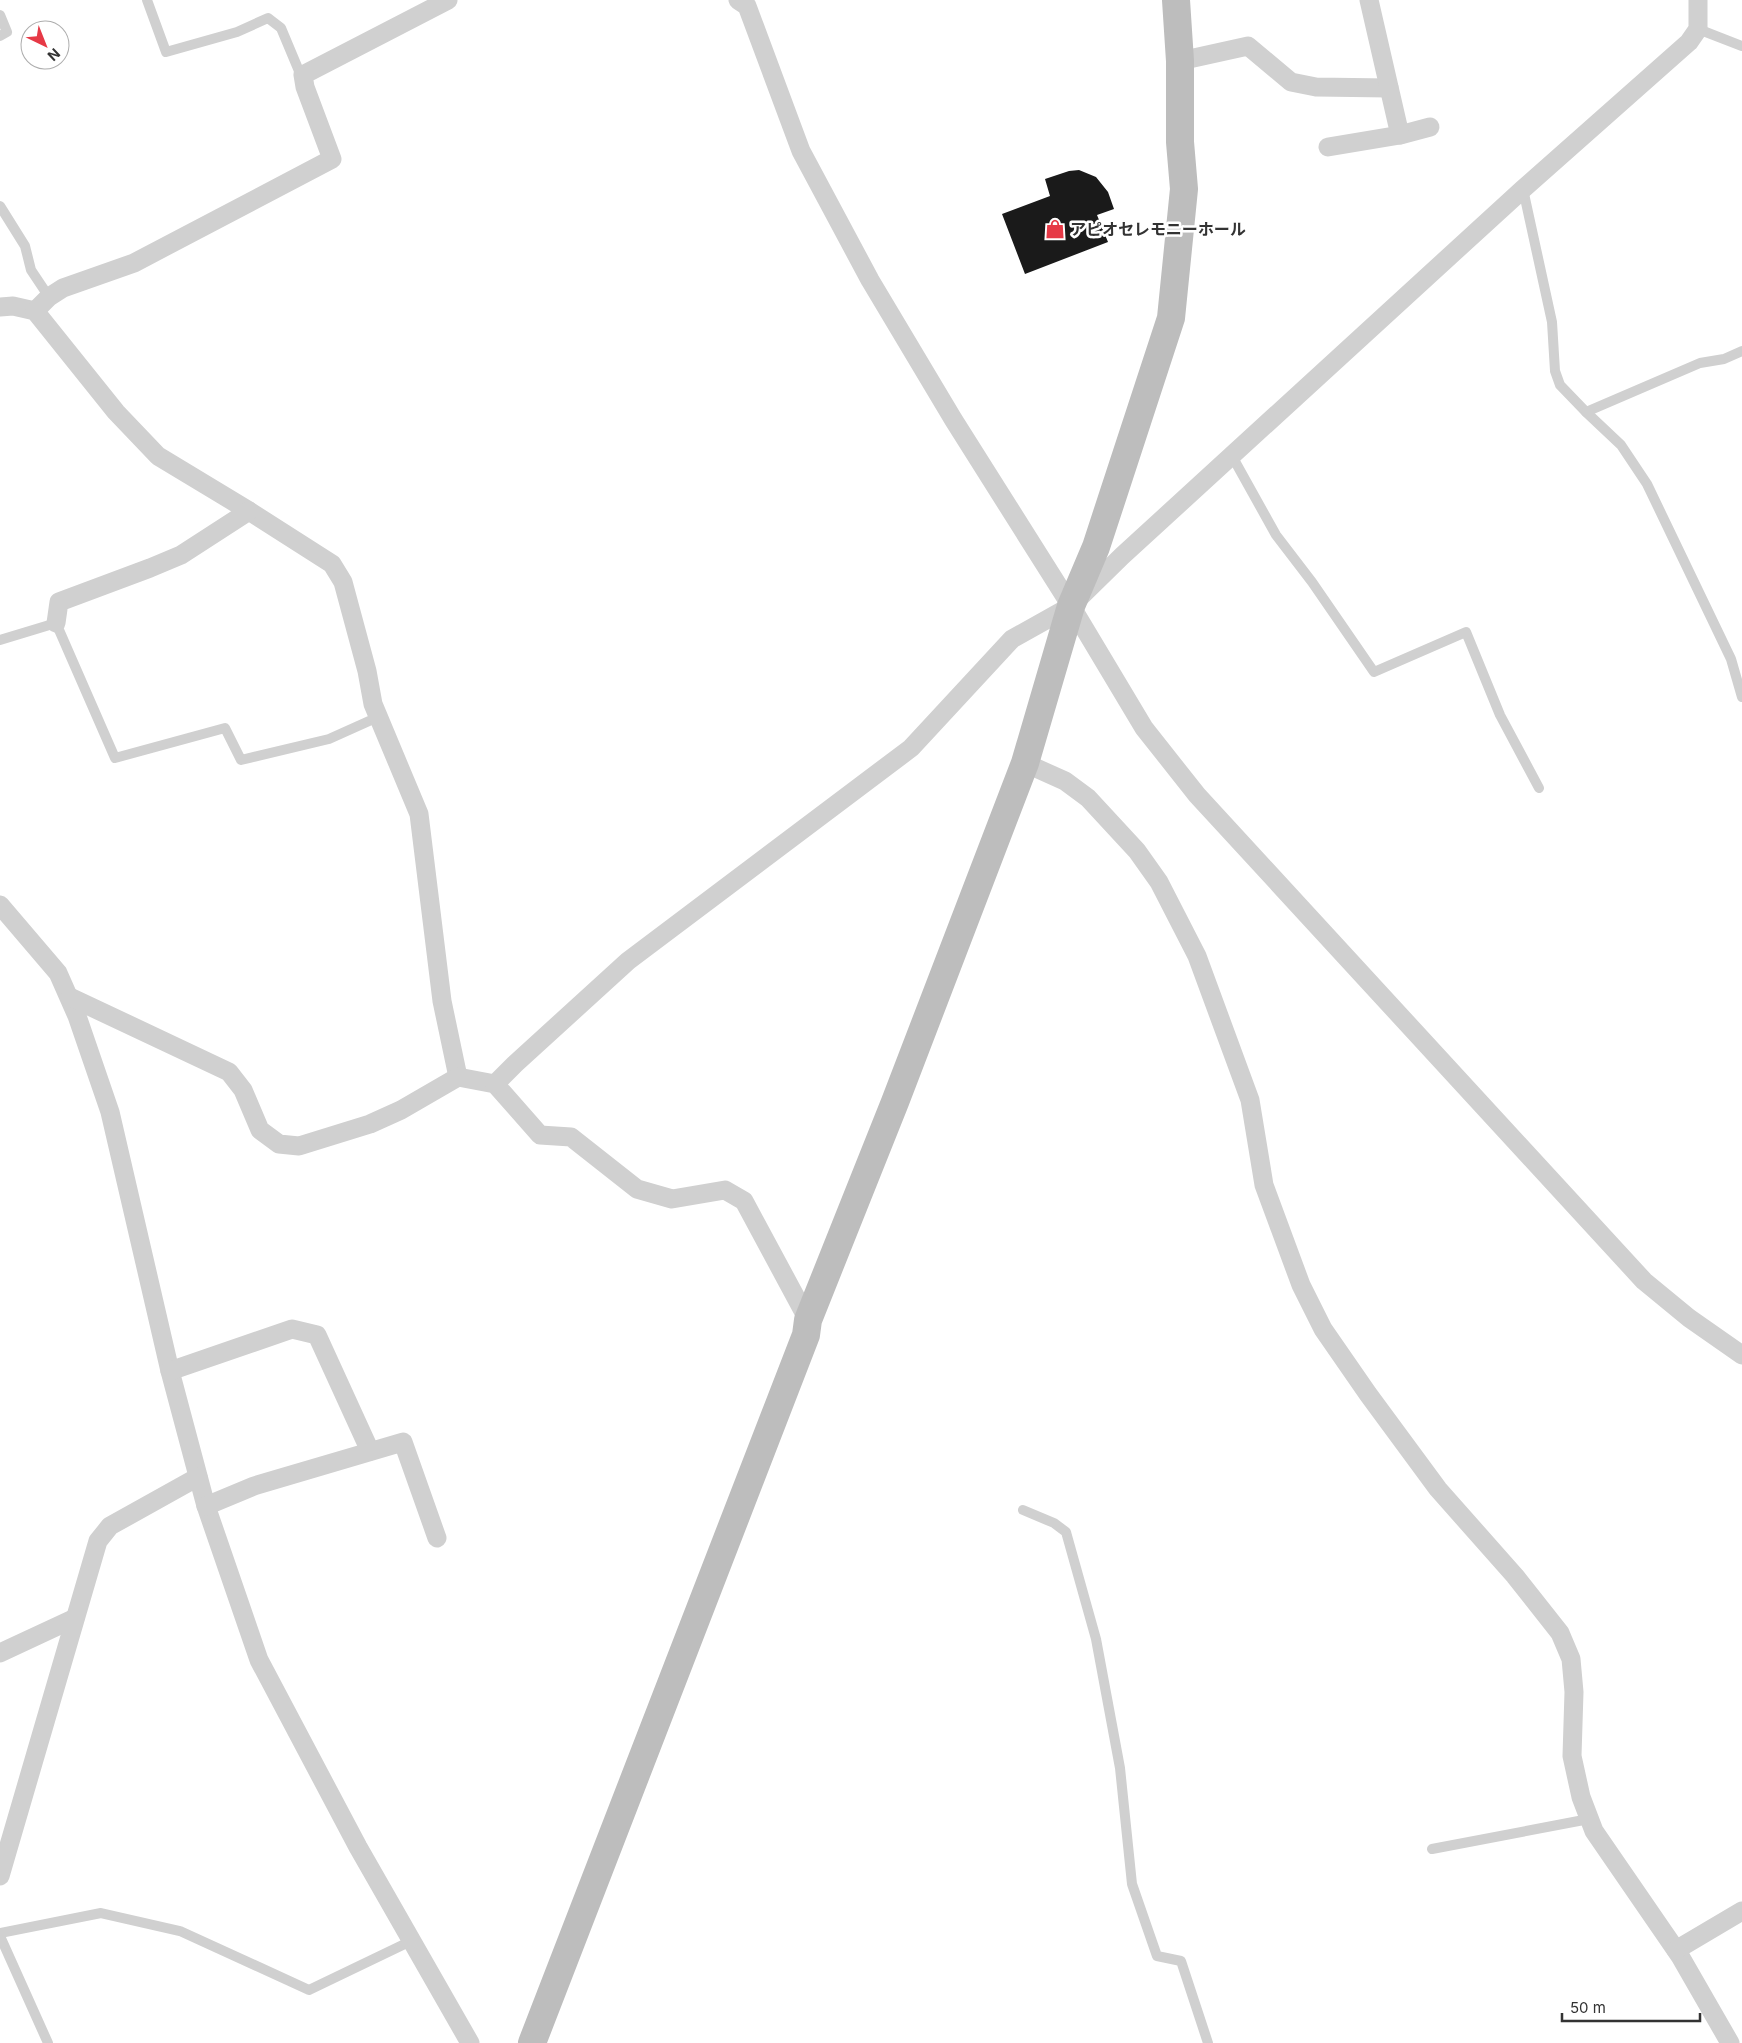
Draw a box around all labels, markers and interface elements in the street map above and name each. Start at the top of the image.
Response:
north arrow [20,20,70,70]
text: N [45,45,64,65]
shop icon: アピオセレモニーホール [1044,218,1066,240]
place label: アピオセレモニーホール [1070,219,1246,239]
scale bar [1562,1990,1700,2022]
text: 50 m [1570,1998,1606,2017]

